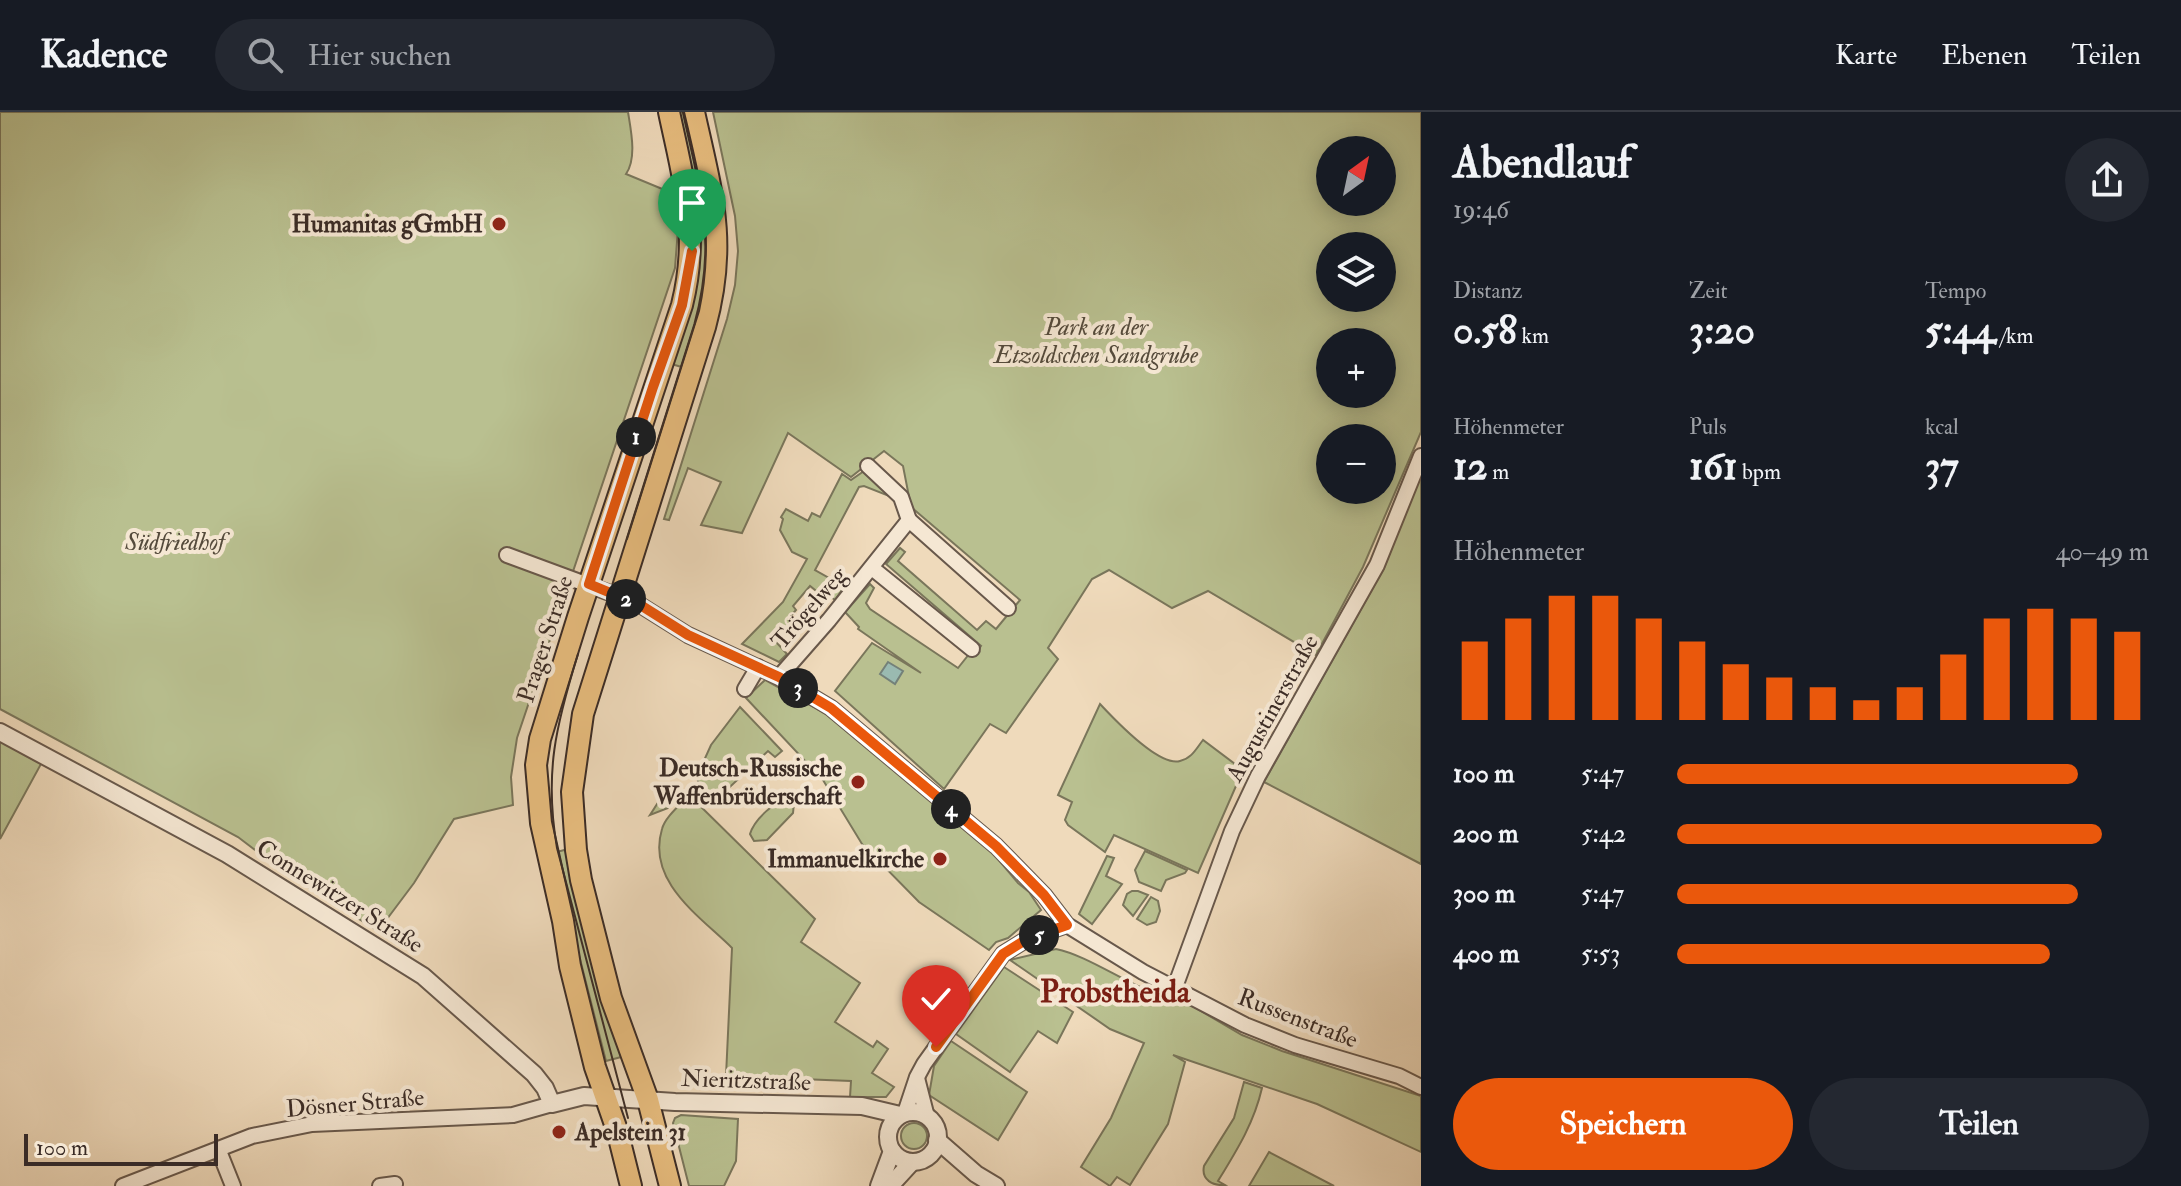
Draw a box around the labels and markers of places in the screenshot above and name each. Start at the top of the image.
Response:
pin [658,169,726,251]
place label: Humanitas gGmbH [292,209,483,240]
marker: Humanitas gGmbH [490,215,508,233]
pin: 1 [616,417,656,457]
pin: 2 [606,579,646,619]
pin: 3 [778,668,818,708]
place label: Deutsch-Russische Waffenbrüderschaft [653,753,842,812]
marker: Deutsch-Russische Waffenbrüderschaft [849,773,867,791]
pin: 4 [931,789,971,829]
place label: Immanuelkirche [767,844,924,875]
marker: Immanuelkirche [931,850,949,868]
pin: 5 [1019,915,1059,955]
pin [902,965,970,1047]
place label: Apelstein 31 [574,1117,686,1148]
marker: Apelstein 31 [550,1123,568,1141]

